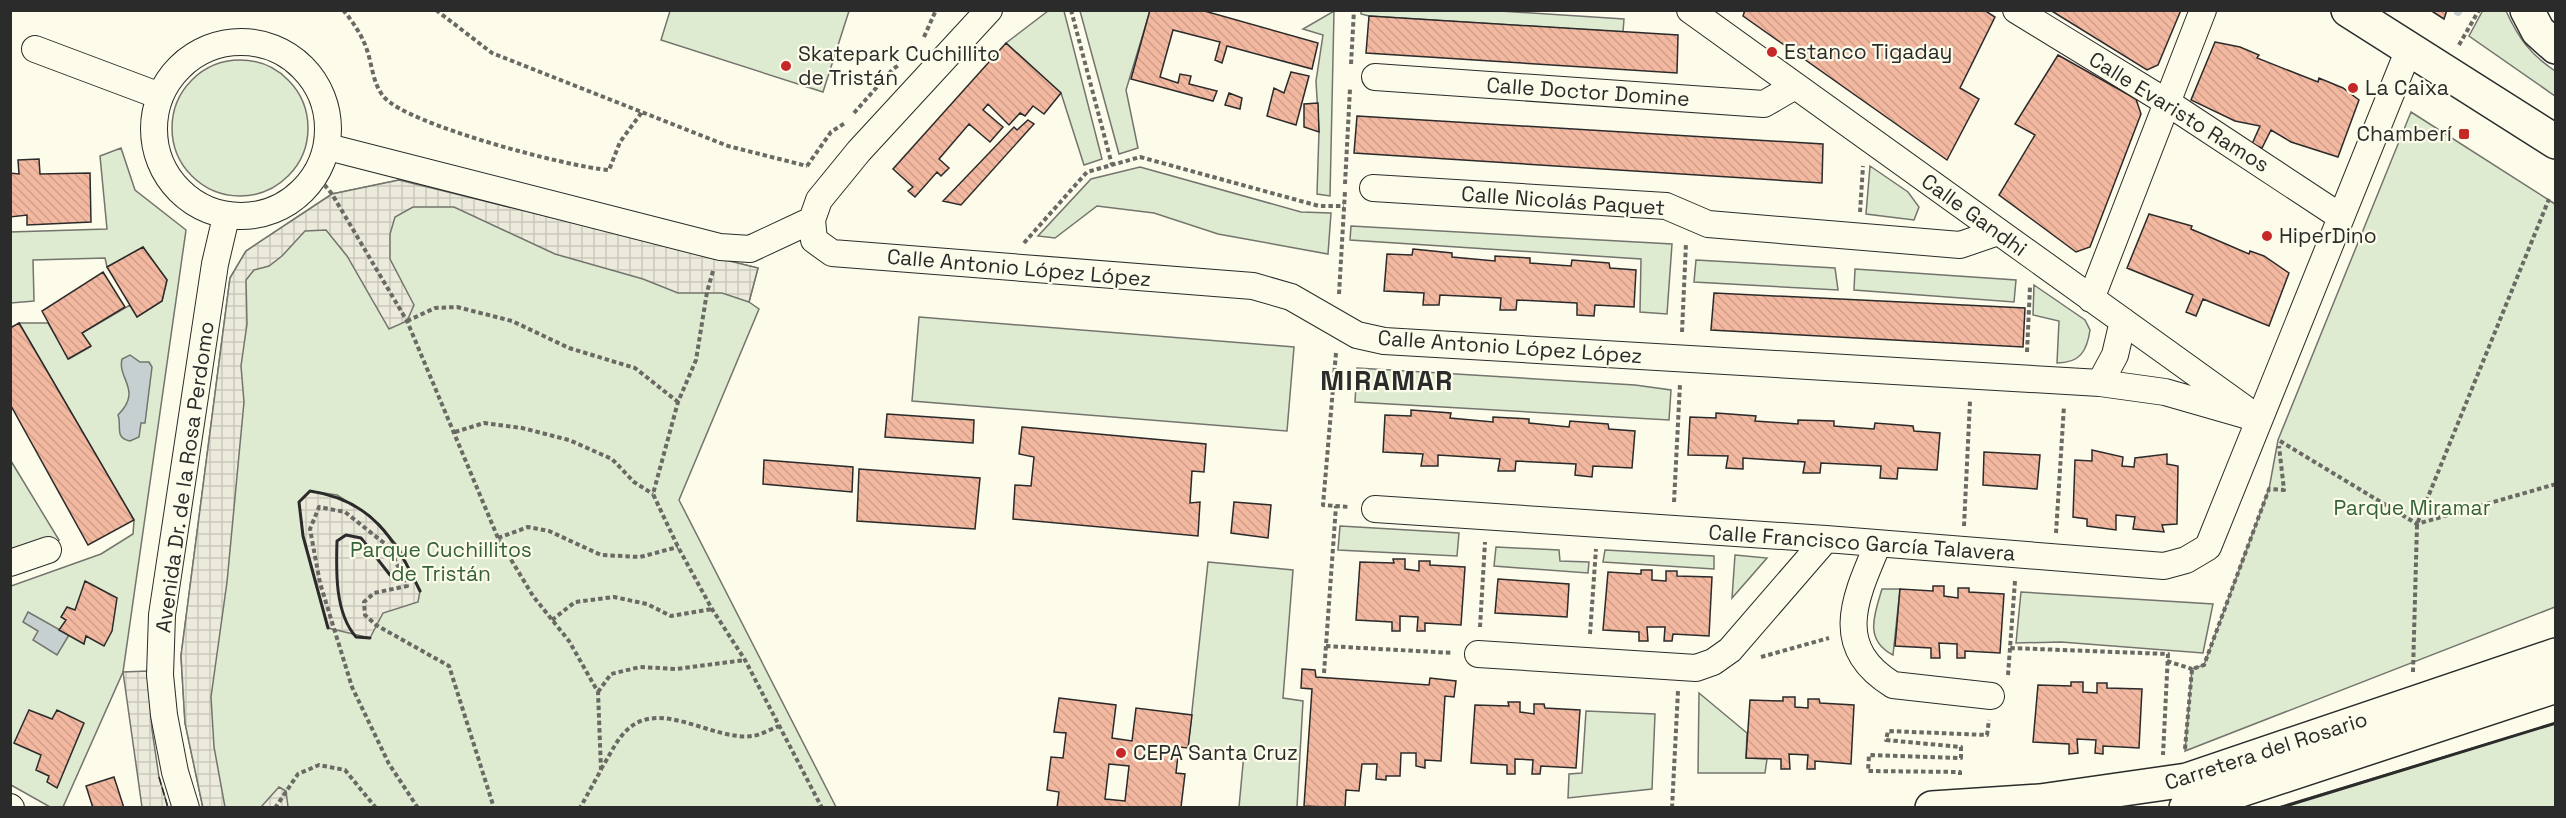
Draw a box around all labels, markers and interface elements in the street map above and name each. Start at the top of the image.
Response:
place label: Estanco Tigaday [1784,38,1952,65]
place label: Skatepark Cuchillito de Tristán [798,40,1000,91]
marker: Estanco Tigaday [1765,45,1779,59]
street label: Calle Evaristo Ramos [2084,45,2274,178]
marker: Skatepark Cuchillito de Tristán [779,59,793,73]
street label: Calle Doctor Domine [1485,71,1691,112]
place label: La Caixa [2365,74,2449,101]
marker: La Caixa [2346,81,2360,95]
place label: Chamberí [2356,120,2453,147]
marker: Chamberí [2457,127,2471,141]
street label: Calle Gandhi [1916,167,2032,262]
street label: Calle Nicolás Paquet [1460,180,1666,221]
place label: HiperDino [2279,222,2377,249]
marker: HiperDino [2260,229,2274,243]
street label: Calle Antonio López López [886,243,1152,293]
street label: Avenida Dr. de la Rosa Perdomo [149,319,220,634]
street label: Calle Antonio López López [1377,324,1643,369]
district label: MIRAMAR [1320,363,1454,398]
park label: Parque Miramar [2333,494,2491,521]
street label: Calle Francisco García Talavera [1708,518,2016,567]
park label: Parque Cuchillitos de Tristán [350,536,532,587]
street label: Carretera del Rosario [2161,705,2371,796]
place label: CEPA Santa Cruz [1133,739,1298,766]
marker: CEPA Santa Cruz [1114,746,1128,760]

